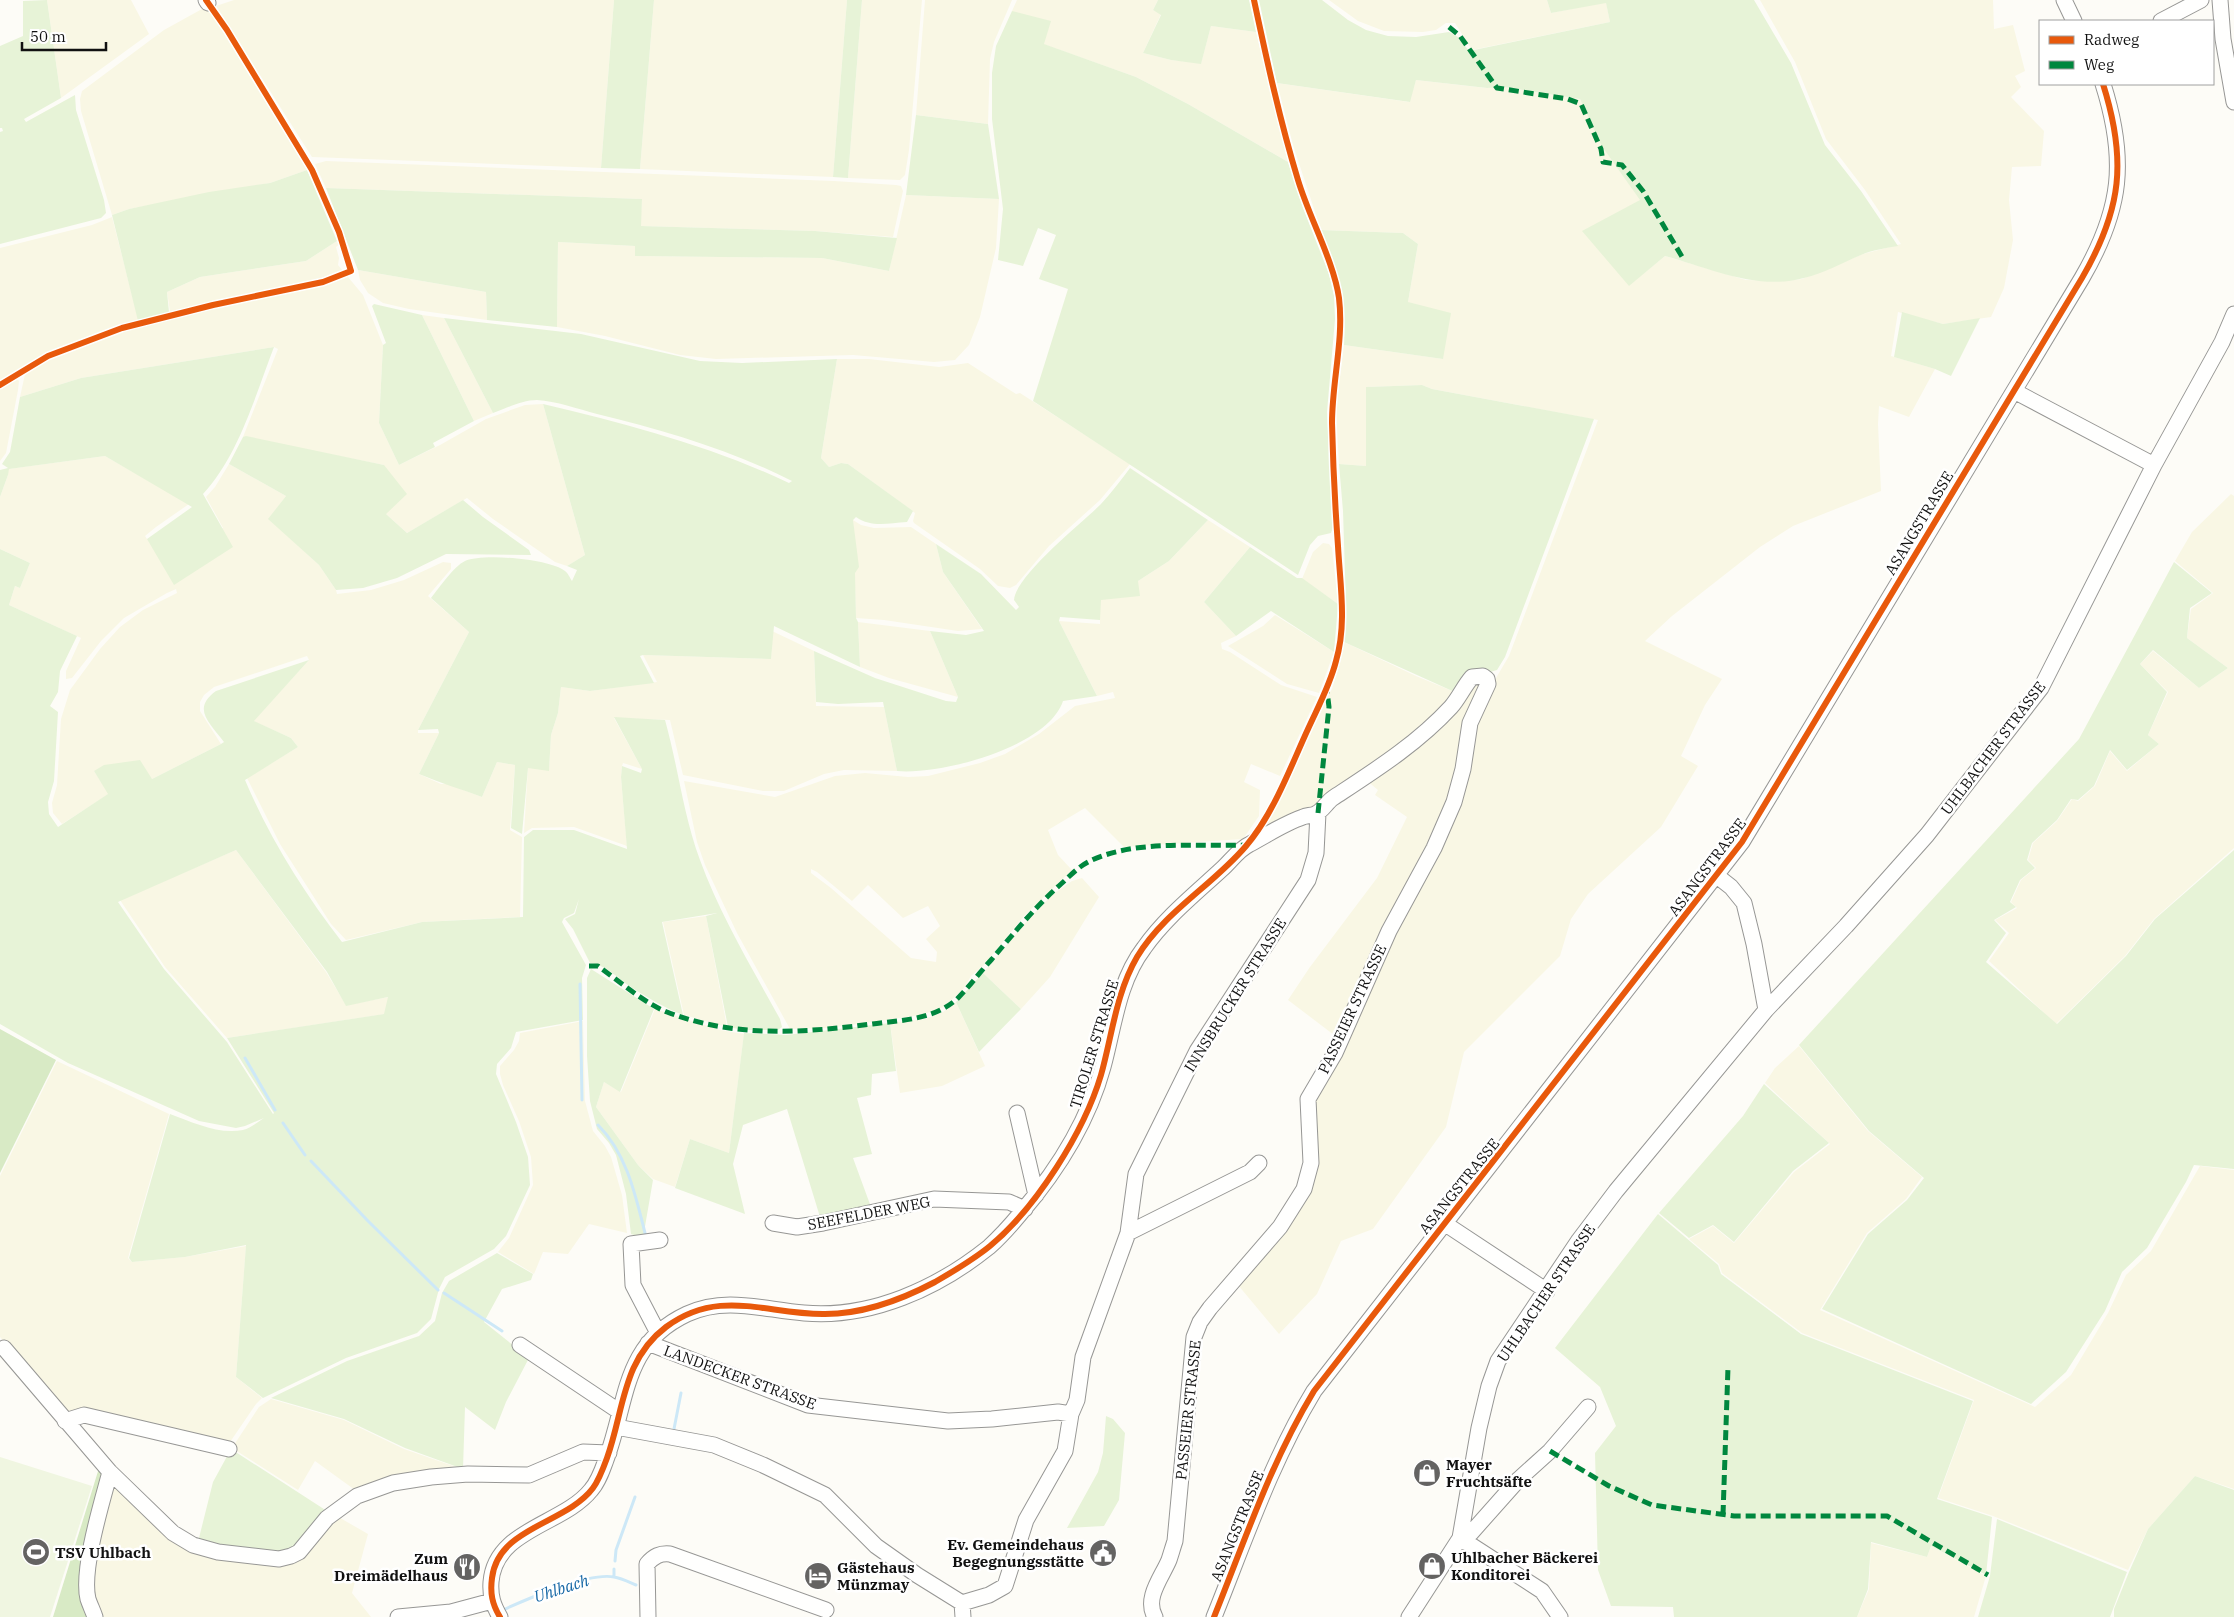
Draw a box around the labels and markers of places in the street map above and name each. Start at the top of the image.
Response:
place label: Mayer Fruchtsäfte [1446,1455,1532,1491]
shop icon: Mayer Fruchtsäfte [1412,1458,1442,1488]
place label: Ev. Gemeindehaus Begegnungsstätte [947,1535,1084,1571]
sports icon: TSV Uhlbach [21,1537,51,1567]
public building icon: Ev. Gemeindehaus Begegnungsstätte [1088,1538,1118,1568]
place label: TSV Uhlbach [55,1543,151,1562]
place label: Uhlbacher Bäckerei Konditorei [1451,1548,1598,1584]
place label: Zum Dreimädelhaus [334,1549,448,1585]
shop icon: Uhlbacher Bäckerei Konditorei [1417,1551,1447,1581]
restaurant icon: Zum Dreimädelhaus [452,1552,482,1582]
place label: Gästehaus Münzmay [837,1558,915,1594]
hotel icon: Gästehaus Münzmay [803,1561,833,1591]

